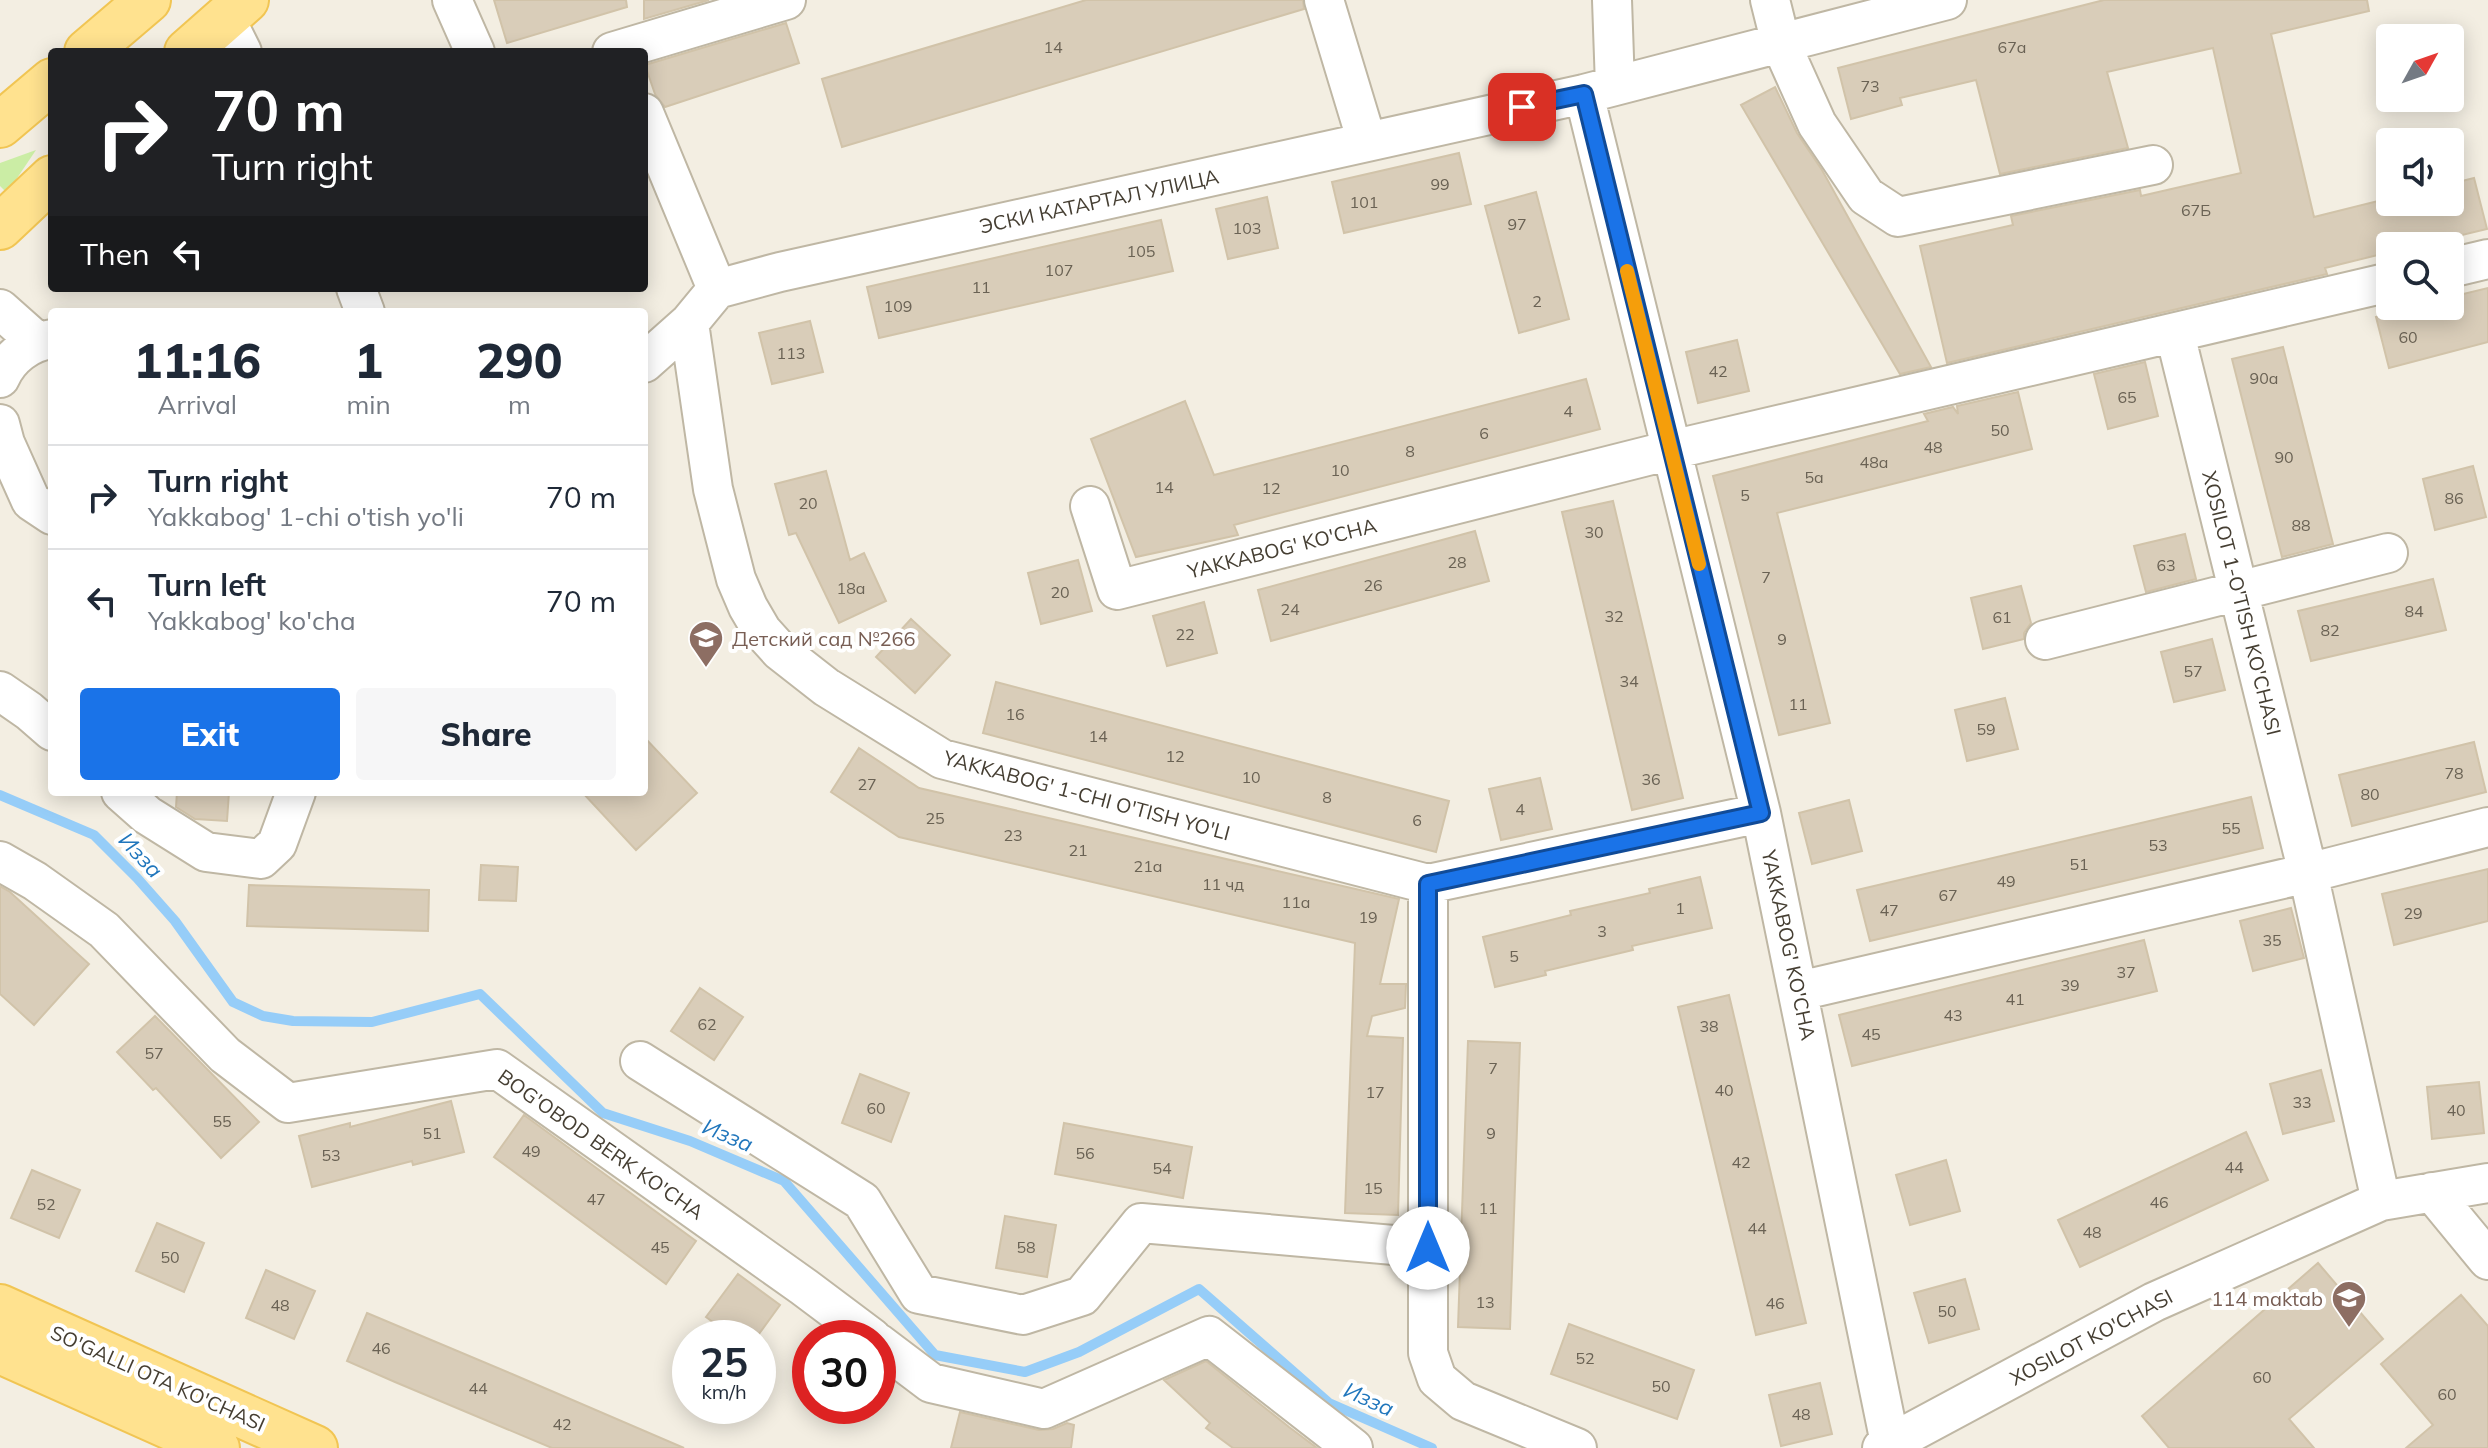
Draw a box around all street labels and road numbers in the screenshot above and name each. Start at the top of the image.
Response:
street label: ЭСКИ КАТАРТАЛ УЛИЦА [977,163,1221,239]
street label: XOSILOT 1-O'TISH KO'CHASI [2197,468,2287,738]
street label: YAKKABOG' KO'CHA [1184,512,1379,584]
street label: YAKKABOG' 1-CHI O'TISH YO'LI [940,744,1233,845]
street label: YAKKABOG' KO'CHA [1756,847,1821,1043]
street label: BOG'OBOD BERK KO'CHA [493,1063,709,1225]
street label: XOSILOT KO'CHASI [2005,1284,2177,1390]
street label: SO'GALLI OTA KO'CHASI [47,1319,269,1437]

